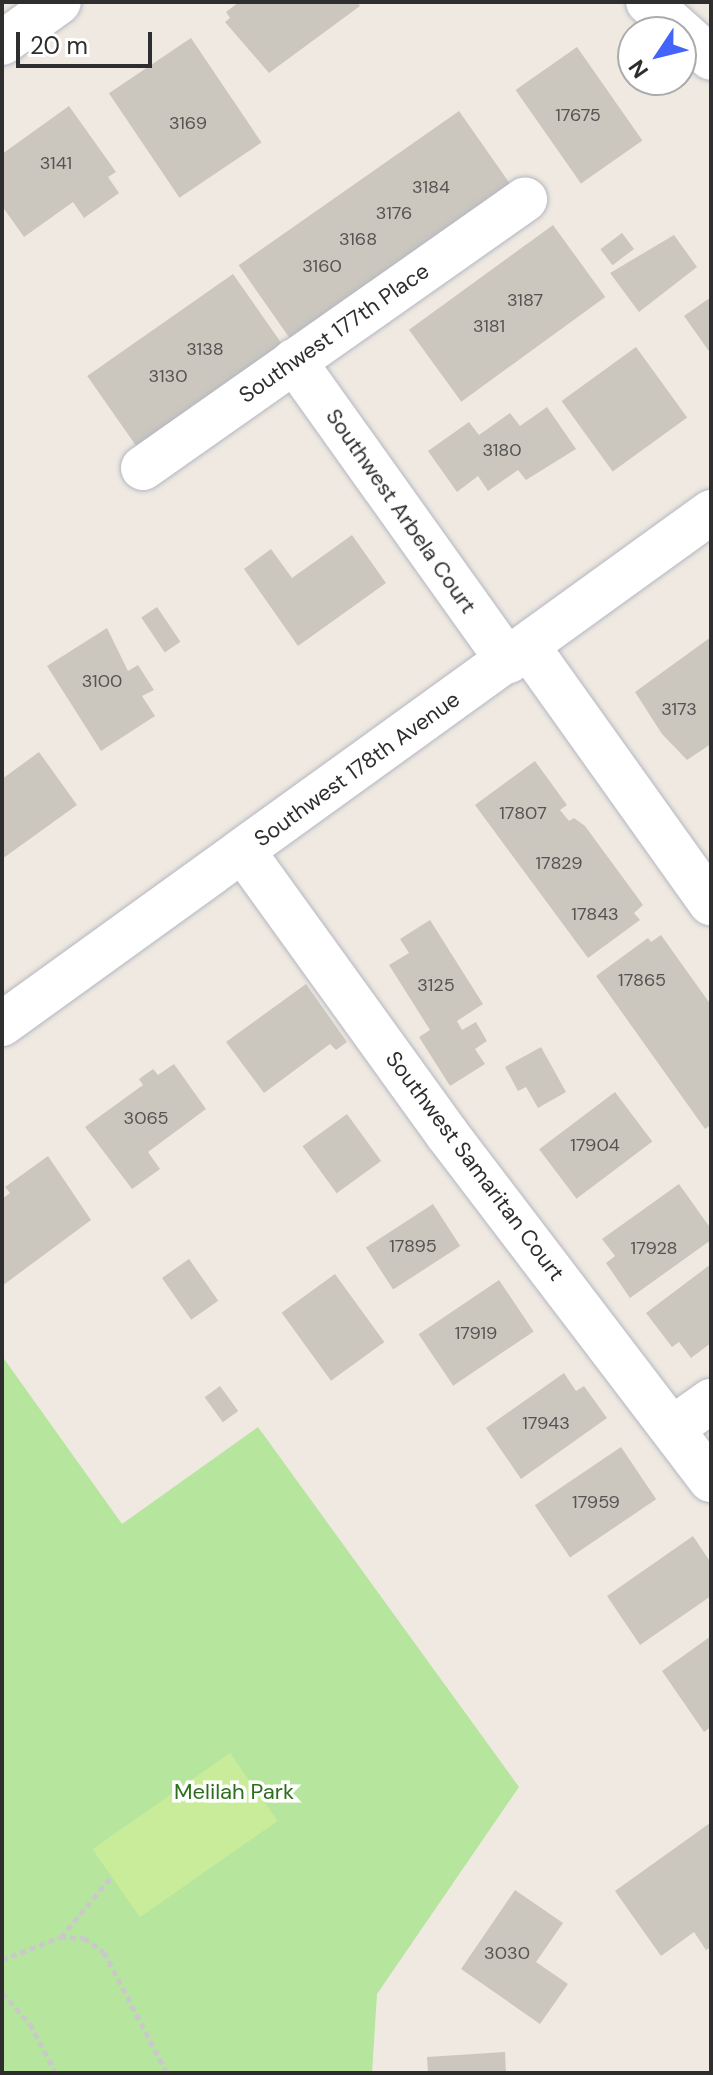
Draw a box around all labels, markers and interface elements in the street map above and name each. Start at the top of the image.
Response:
scale bar [20,16,156,66]
north arrow [617,16,697,96]
text: 20 m [30,30,88,61]
text: N [622,54,655,84]
house number: 17675 [555,104,601,126]
house number: 3169 [169,112,207,134]
house number: 3141 [40,152,72,174]
house number: 3184 [412,176,450,198]
house number: 3176 [376,202,412,224]
house number: 3168 [339,228,377,250]
house number: 3160 [302,255,342,277]
street label: Southwest 177th Place [234,257,434,409]
house number: 3187 [507,289,543,311]
house number: 3181 [473,315,505,337]
house number: 3138 [186,338,224,360]
house number: 3130 [149,365,187,387]
street label: Southwest Arbela Court [320,404,482,618]
house number: 3180 [482,439,522,461]
house number: 3100 [82,670,122,692]
street label: Southwest 178th Avenue [249,686,465,852]
house number: 3173 [661,698,697,720]
house number: 17807 [499,802,547,824]
house number: 17829 [535,852,583,874]
house number: 17843 [571,903,619,925]
house number: 17865 [618,969,666,991]
house number: 3125 [417,974,455,996]
street label: Southwest Samaritan Court [380,1046,570,1286]
house number: 3065 [124,1107,168,1129]
house number: 17904 [570,1134,620,1156]
house number: 17895 [389,1235,437,1257]
house number: 17928 [631,1237,677,1259]
house number: 17919 [455,1322,497,1344]
house number: 17943 [522,1412,570,1434]
house number: 17959 [572,1491,620,1513]
park label: Melilah Park [174,1779,294,1805]
house number: 3030 [484,1942,530,1964]

